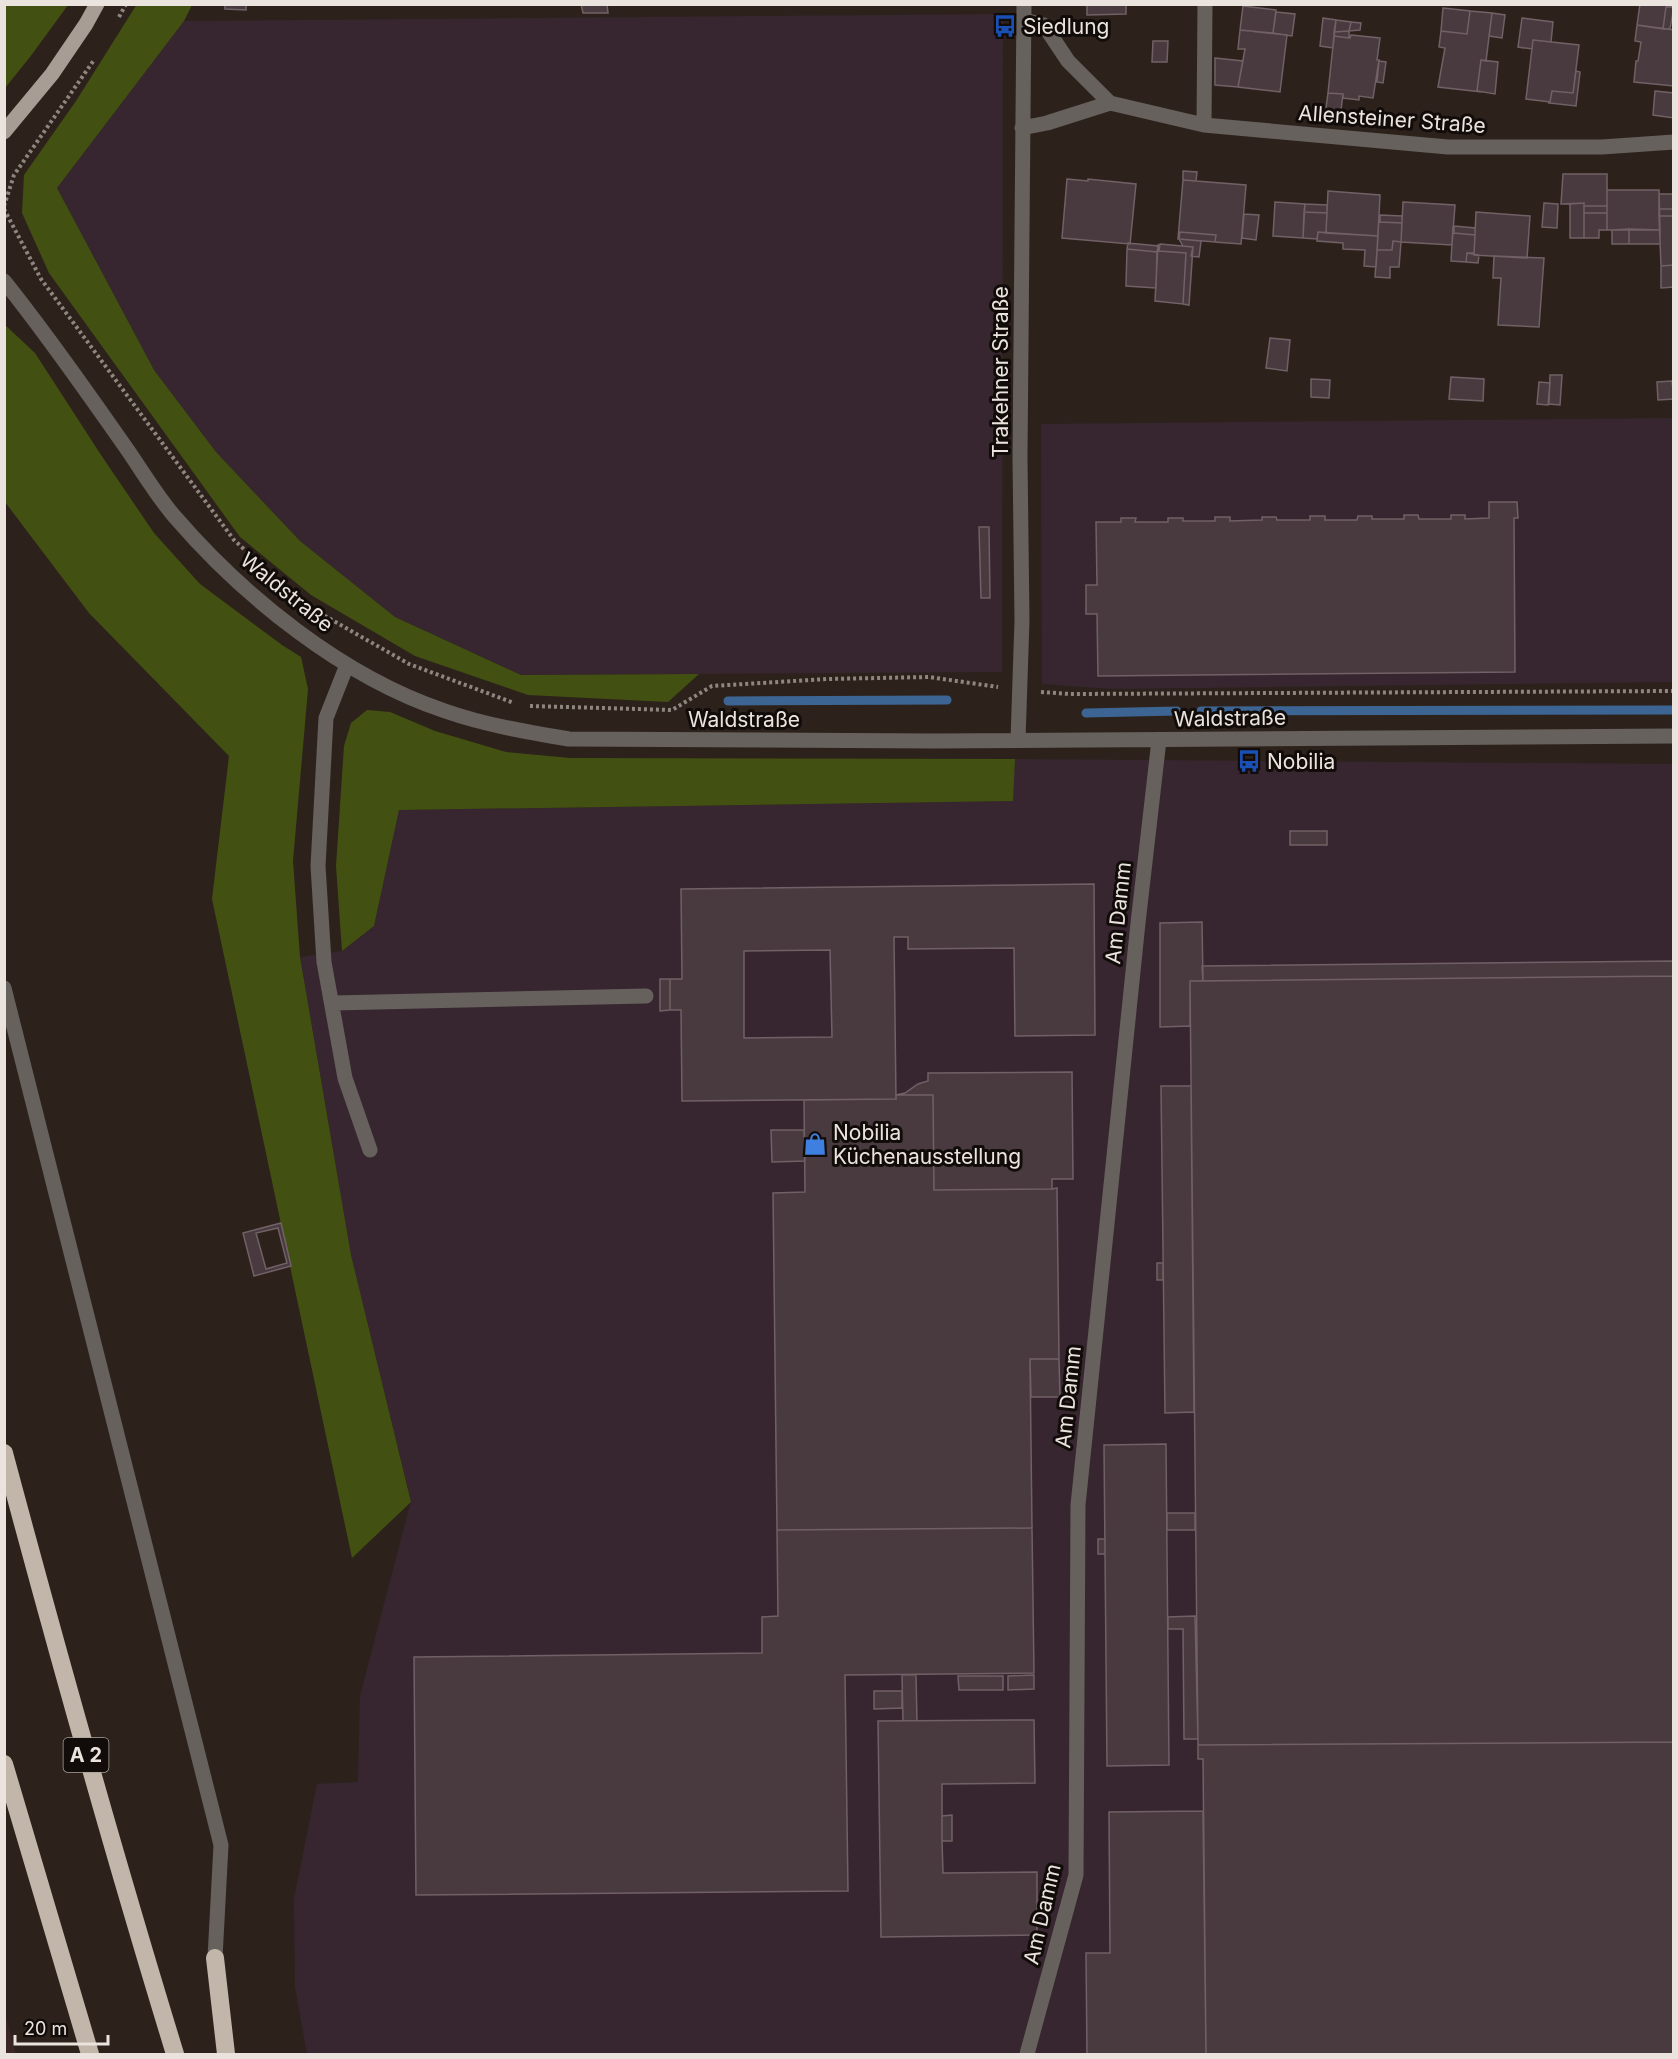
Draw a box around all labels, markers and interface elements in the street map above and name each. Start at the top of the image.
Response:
bus stop icon: Siedlung [992,13,1018,39]
place label: Siedlung [1023,14,1109,39]
street label: Allensteiner Straße [1297,100,1487,138]
street label: Trakehner Straße [988,286,1013,458]
street label: Waldstraße [236,547,338,637]
street label: Waldstraße [1174,705,1286,731]
street label: Waldstraße [688,707,800,732]
bus stop icon: Nobilia [1236,748,1262,774]
place label: Nobilia [1267,749,1335,774]
street label: Am Damm [1100,861,1136,965]
place label: Nobilia Küchenausstellung [833,1120,1021,1169]
shop icon: Nobilia Küchenausstellung [802,1131,828,1157]
street label: Am Damm [1050,1345,1086,1449]
road number: A 2 [64,1738,109,1772]
street label: Am Damm [1018,1861,1066,1967]
scale bar [15,2008,108,2046]
text: 20 m [24,2018,67,2039]

